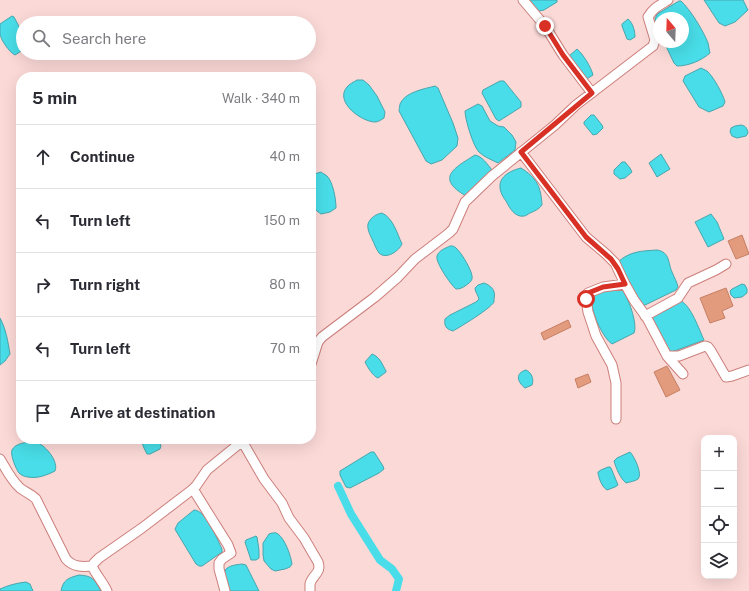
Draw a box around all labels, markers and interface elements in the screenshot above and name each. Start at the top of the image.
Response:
north arrow [653,12,689,48]
search box [16,16,316,60]
route end [536,17,554,35]
icon: search [30,27,52,49]
text: Search here [62,30,146,47]
text: 5 min [32,88,77,108]
text: Walk · 340 m [222,91,300,106]
icon: ahead [32,146,54,168]
text: Continue [70,148,135,165]
text: 40 m [269,149,300,164]
icon: left [32,210,54,232]
text: Turn left [70,212,131,229]
text: 150 m [264,213,300,228]
icon: right [32,274,54,296]
text: Turn right [70,276,140,293]
text: 80 m [269,277,300,292]
route start [577,290,595,308]
icon: left [32,338,54,360]
text: Turn left [70,340,131,357]
text: 70 m [270,341,300,356]
icon: arrive [32,402,54,424]
text: Arrive at destination [70,404,215,421]
map controls [701,435,737,579]
button: + [701,435,737,471]
button: − [701,471,737,507]
button: locate [701,507,737,543]
button: layers [701,543,737,579]

